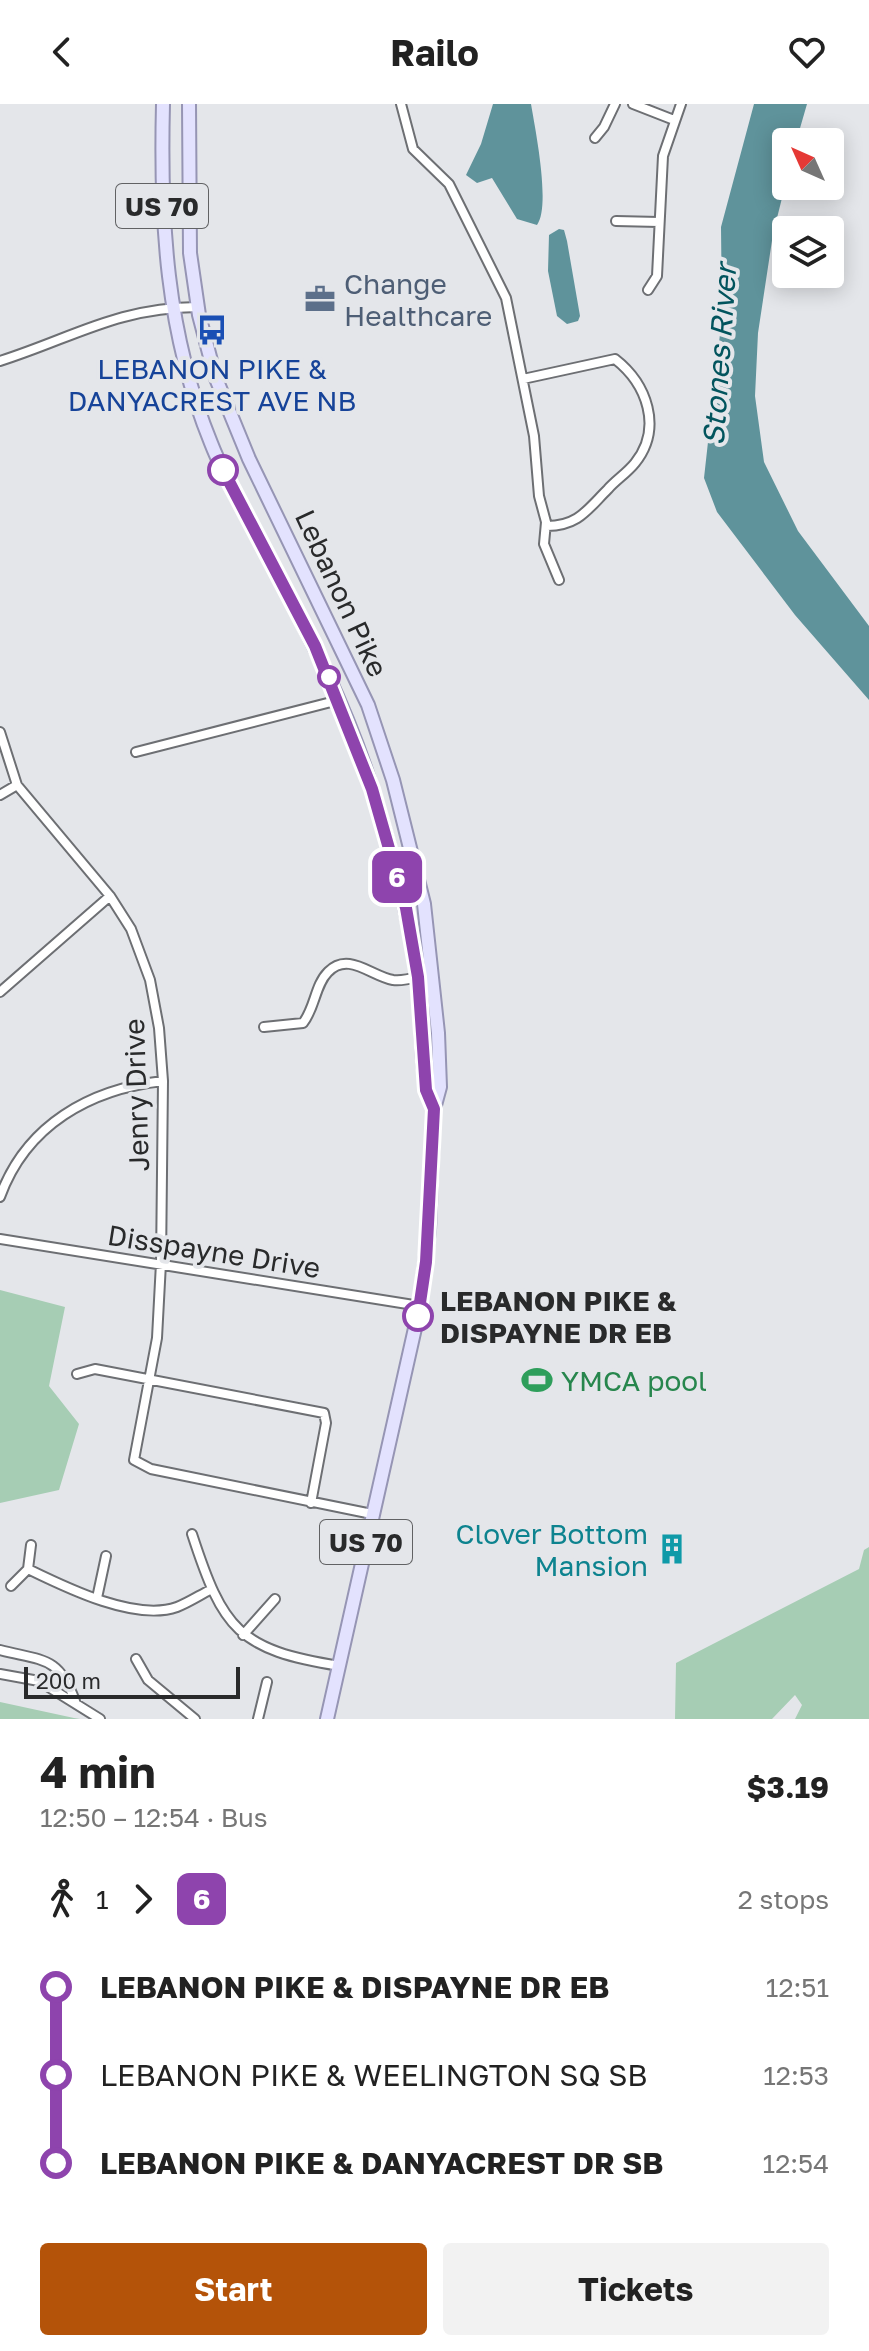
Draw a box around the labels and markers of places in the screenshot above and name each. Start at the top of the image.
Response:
place label: Change Healthcare [344,267,492,332]
office icon: Change Healthcare [303,282,337,316]
bus stop icon: LEBANON PIKE & DANYACREST AVE NB [195,313,229,347]
place label: LEBANON PIKE & DANYACREST AVE NB [68,352,356,417]
unlabelled marker [208,455,238,485]
unlabelled marker [318,666,340,688]
place label: LEBANON PIKE & DISPAYNE DR EB [440,1284,677,1349]
marker: LEBANON PIKE & DISPAYNE DR EB [403,1301,433,1331]
sports icon: YMCA pool [520,1363,554,1397]
place label: YMCA pool [561,1364,707,1397]
place label: Clover Bottom Mansion [455,1517,648,1582]
building icon: Clover Bottom Mansion [655,1532,689,1566]

